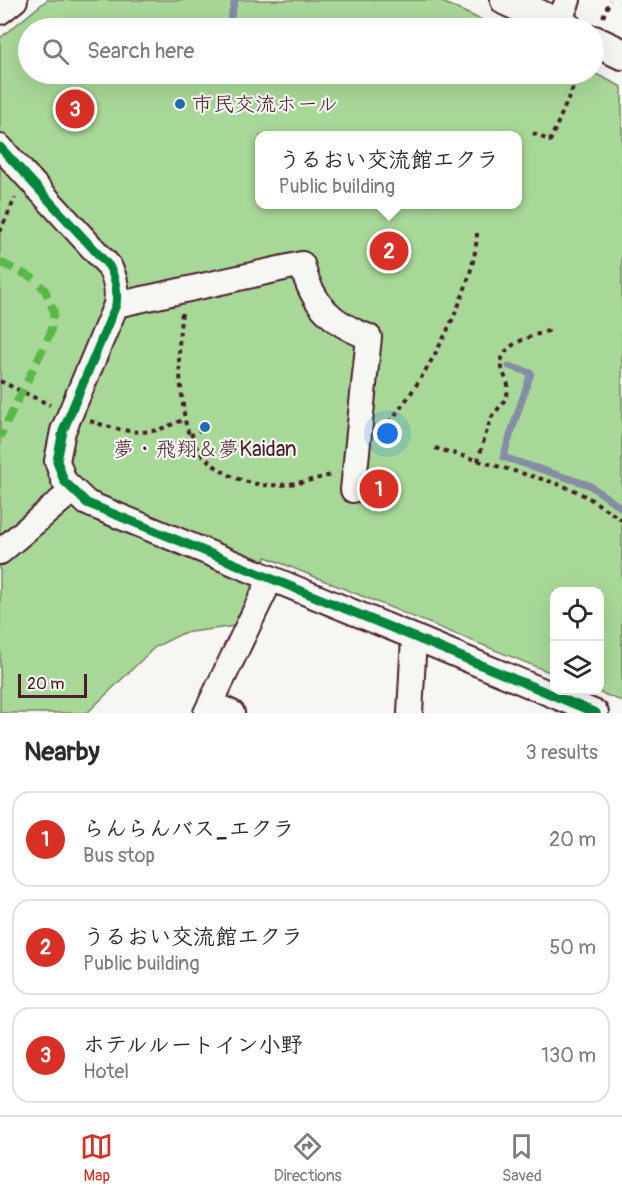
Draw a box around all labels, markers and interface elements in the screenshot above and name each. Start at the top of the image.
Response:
search box [18,18,604,84]
icon: search [39,35,72,68]
text: Search here [87,37,194,65]
pin: 3 [56,86,94,132]
place label: 市民交流ホール [192,91,338,118]
marker: 市民交流ホール [173,97,187,111]
popup [255,131,522,209]
text: うるおい交流館エクラ [278,146,499,174]
text: Public building [278,174,395,199]
pin: 2 [370,228,408,274]
your location [373,419,402,448]
marker: 夢・飛翔＆夢Kaidan [198,420,212,434]
place label: 夢・飛翔＆夢Kaidan [113,436,297,463]
pin: 1 [360,466,398,512]
map controls [550,587,604,695]
button: locate [550,587,604,641]
button: layers [550,641,604,695]
scale bar [18,671,87,698]
text: 20 m [27,674,65,694]
text: Nearby [24,736,100,768]
text: 3 results [526,740,598,765]
text: らんらんバス_エクラ [83,815,295,843]
text: 1 [42,827,49,852]
text: 20 m [549,827,596,852]
text: Bus stop [83,843,155,868]
text: うるおい交流館エクラ [83,923,303,951]
text: 2 [40,935,51,960]
text: 50 m [549,935,596,960]
text: Public building [83,951,199,976]
text: ホテルルートイン小野 [83,1031,303,1059]
text: 3 [40,1043,51,1068]
text: 130 m [541,1043,596,1068]
text: Hotel [83,1059,129,1084]
tab: Map [80,1130,113,1186]
tab: Directions [274,1130,342,1186]
tab: Saved [502,1130,542,1186]

